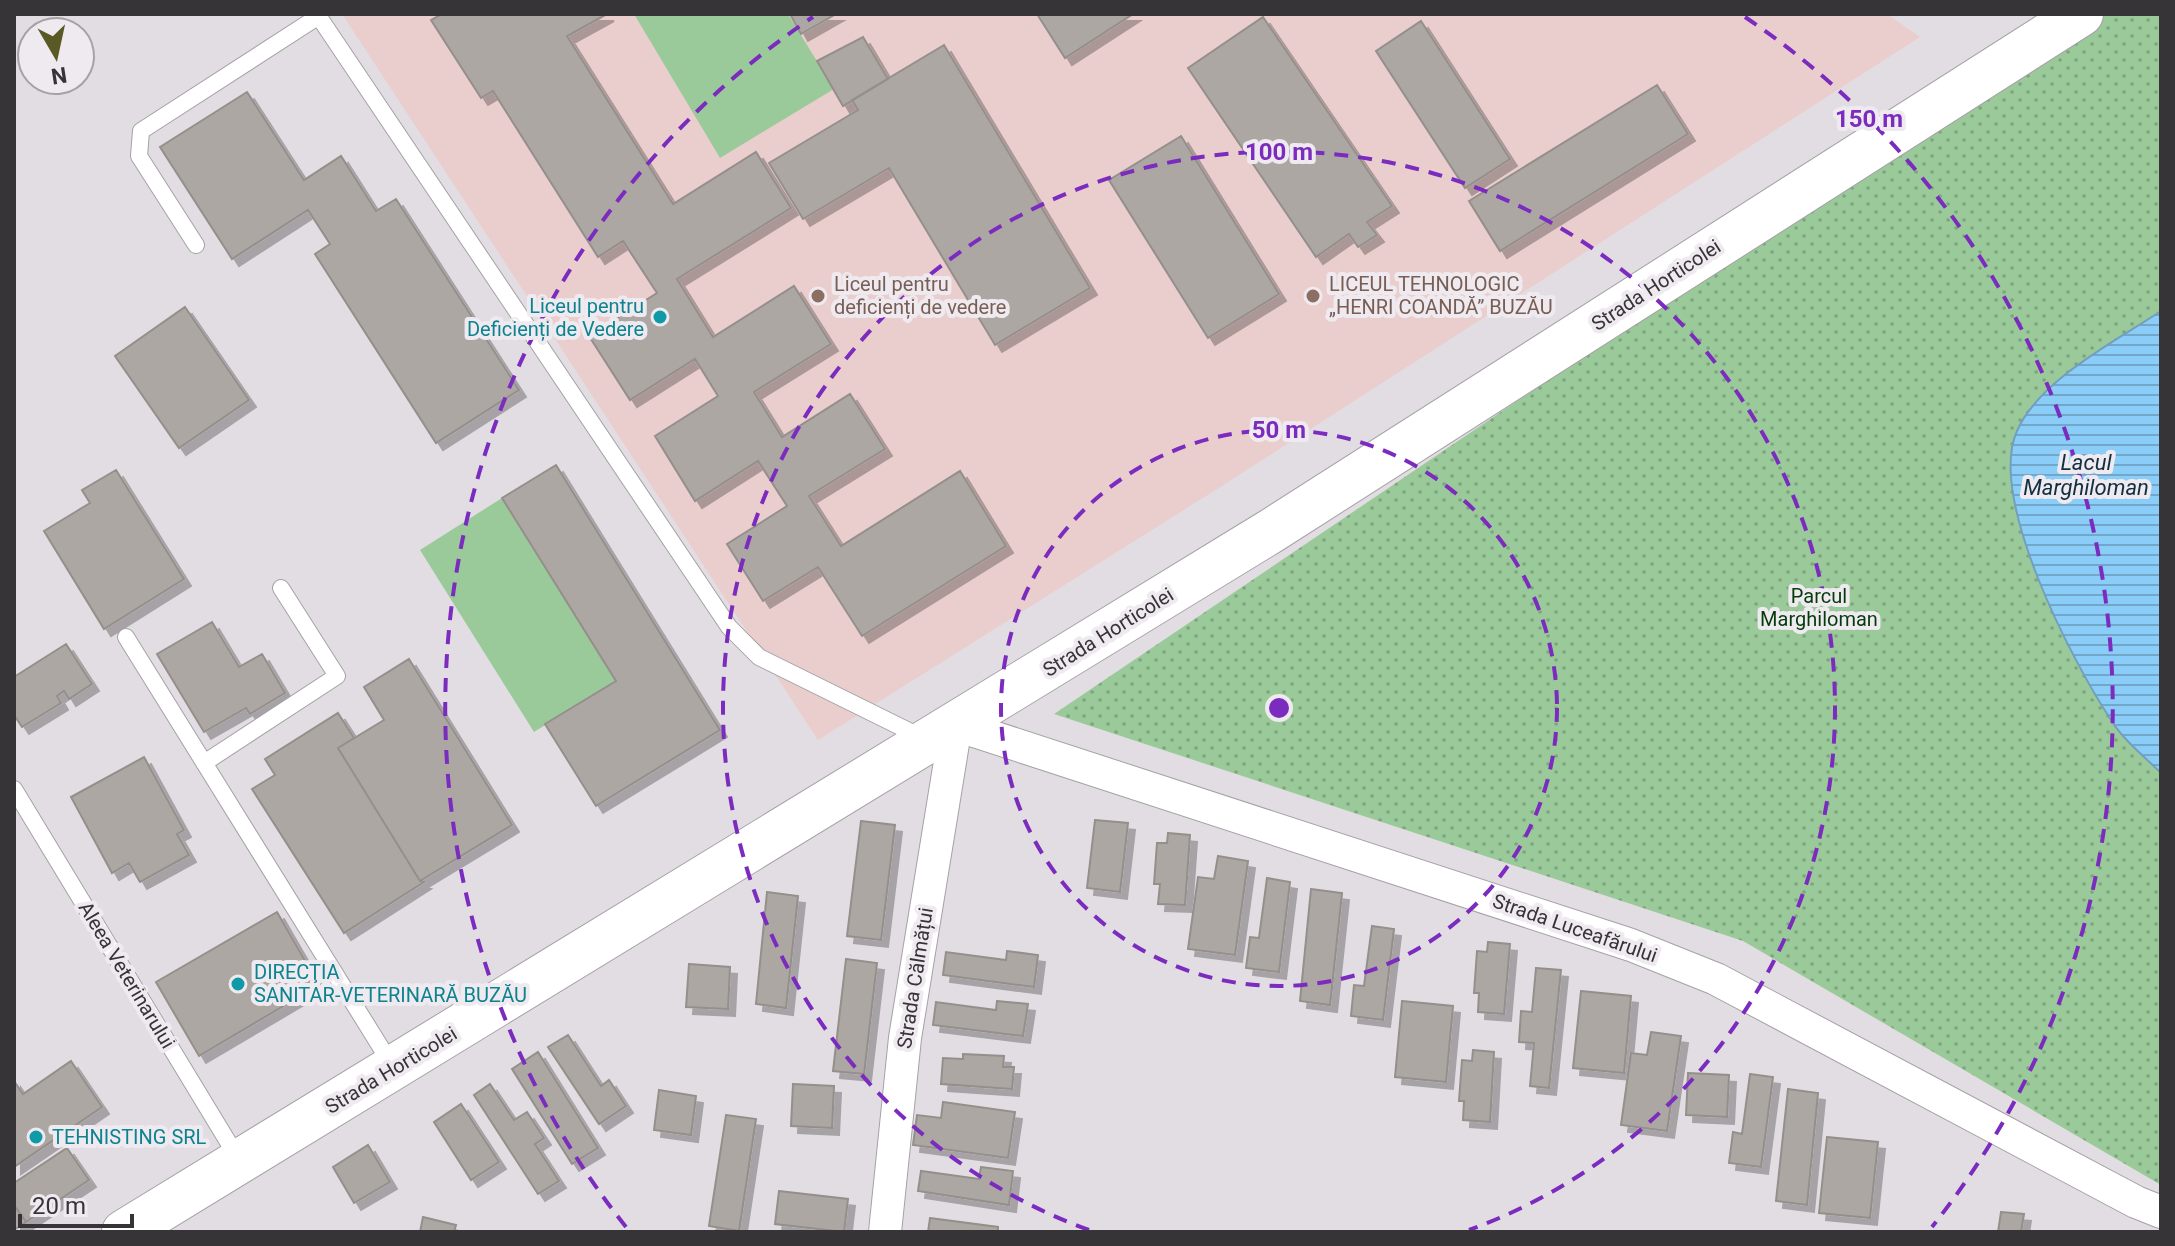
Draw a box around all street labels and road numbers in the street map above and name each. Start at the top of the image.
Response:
street label: Strada Horticolei [1587,234,1725,336]
street label: Strada Horticolei [1038,582,1178,682]
street label: Strada Luceafărului [1490,889,1660,967]
street label: Aleea Veterinarului [74,897,180,1053]
street label: Strada Călmățui [892,906,939,1050]
street label: Strada Horticolei [321,1021,461,1119]

